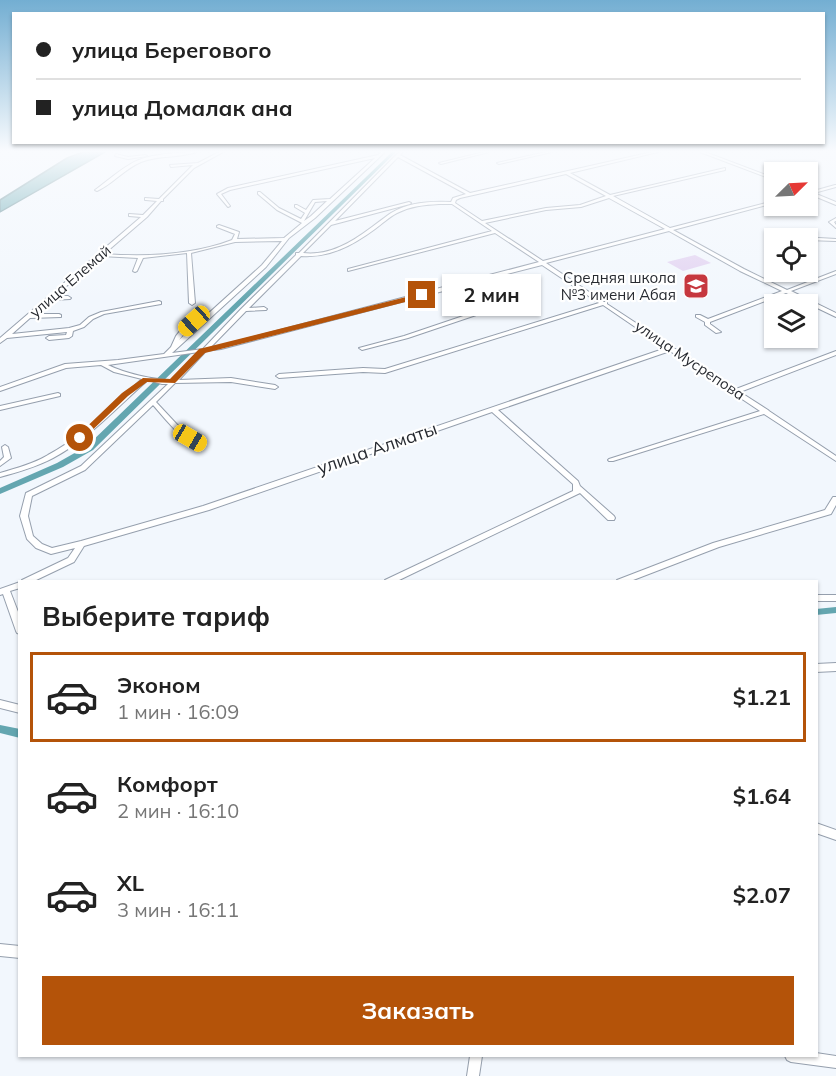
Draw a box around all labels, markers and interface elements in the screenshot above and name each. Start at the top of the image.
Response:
text: улица Берегового [72,36,272,64]
text: улица Домалак ана [72,94,293,122]
north arrow [764,162,818,216]
map controls [764,162,818,348]
button: locate [764,228,818,282]
street label: улица Елемай [25,240,115,322]
place label: Средняя школа №3 имени Абая [561,268,676,304]
school or university icon: Средняя школа №3 имени Абая [681,271,711,301]
callout: 2 мин [443,274,542,316]
route end [408,281,435,308]
text: 2 мин [463,282,520,307]
button: layers [764,294,818,348]
car [175,302,213,340]
street label: улица Мусрепова [631,316,749,404]
street label: улица Алматы [314,417,440,479]
car [170,421,210,455]
route start [66,424,93,451]
text: Выберите тариф [42,599,270,633]
icon: car [45,670,99,724]
text: Эконом [117,671,201,699]
text: $1.21 [733,683,791,711]
text: 1 мин · 16:09 [117,699,239,724]
icon: car [45,769,99,823]
text: Комфорт [117,770,218,798]
text: $1.64 [733,782,791,810]
text: 2 мин · 16:10 [117,798,239,823]
icon: car [45,868,99,922]
text: XL [117,869,144,897]
text: $2.07 [733,881,791,909]
text: 3 мин · 16:11 [117,897,239,922]
button: Заказать [42,976,794,1045]

